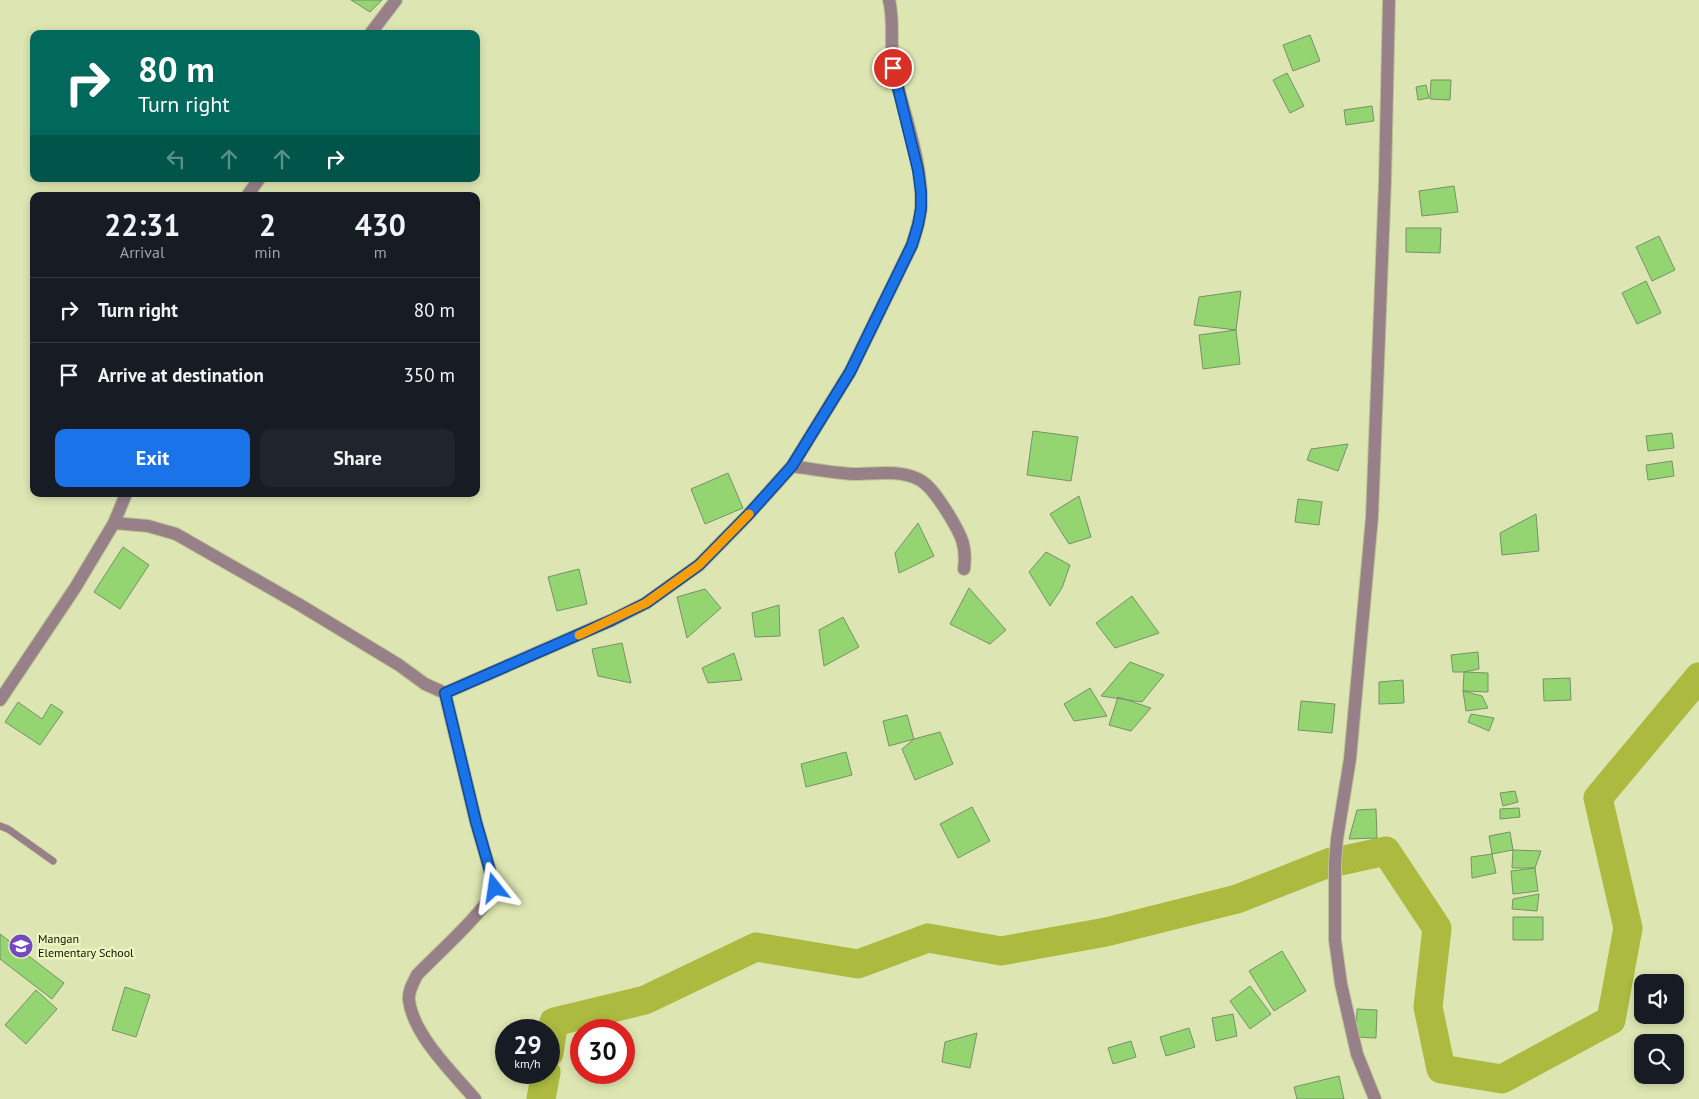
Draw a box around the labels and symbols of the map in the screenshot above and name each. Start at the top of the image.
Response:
pin [872,47,914,89]
position arrow [468,861,520,913]
place label: Mangan Elementary School [38,931,134,960]
school or university icon: Mangan Elementary School [8,933,34,959]
speed limit sign: 30 [570,1019,635,1084]

